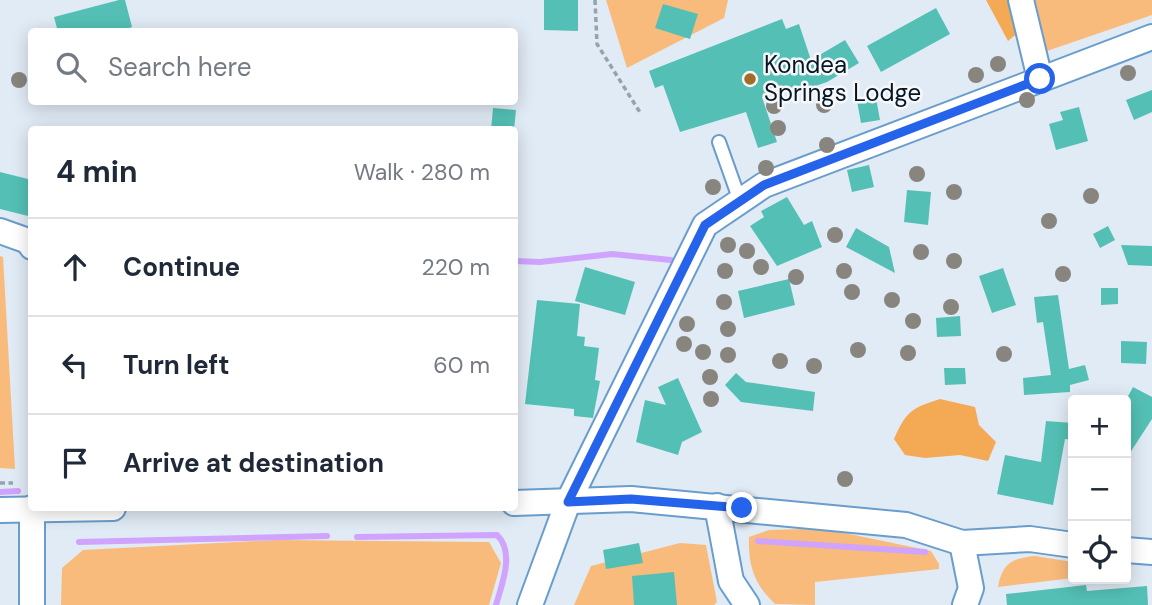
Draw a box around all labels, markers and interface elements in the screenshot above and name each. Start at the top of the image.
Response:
search box [28,28,518,105]
icon: search [52,48,90,86]
place label: Kondea Springs Lodge [764,49,921,108]
text: Search here [108,50,251,84]
route start [1024,63,1055,94]
marker: Kondea Springs Lodge [742,71,758,87]
text: 4 min [56,152,138,191]
text: Walk · 280 m [354,157,490,187]
icon: ahead [56,248,94,286]
text: Continue [123,250,240,284]
text: 220 m [421,252,490,282]
icon: left [56,346,94,384]
text: Turn left [123,348,230,382]
text: 60 m [433,350,490,380]
map controls [1068,395,1131,584]
button: + [1068,395,1131,458]
icon: arrive [56,444,94,482]
text: Arrive at destination [123,446,384,480]
button: − [1068,458,1131,521]
route end [726,492,757,523]
button: locate [1068,521,1131,584]

